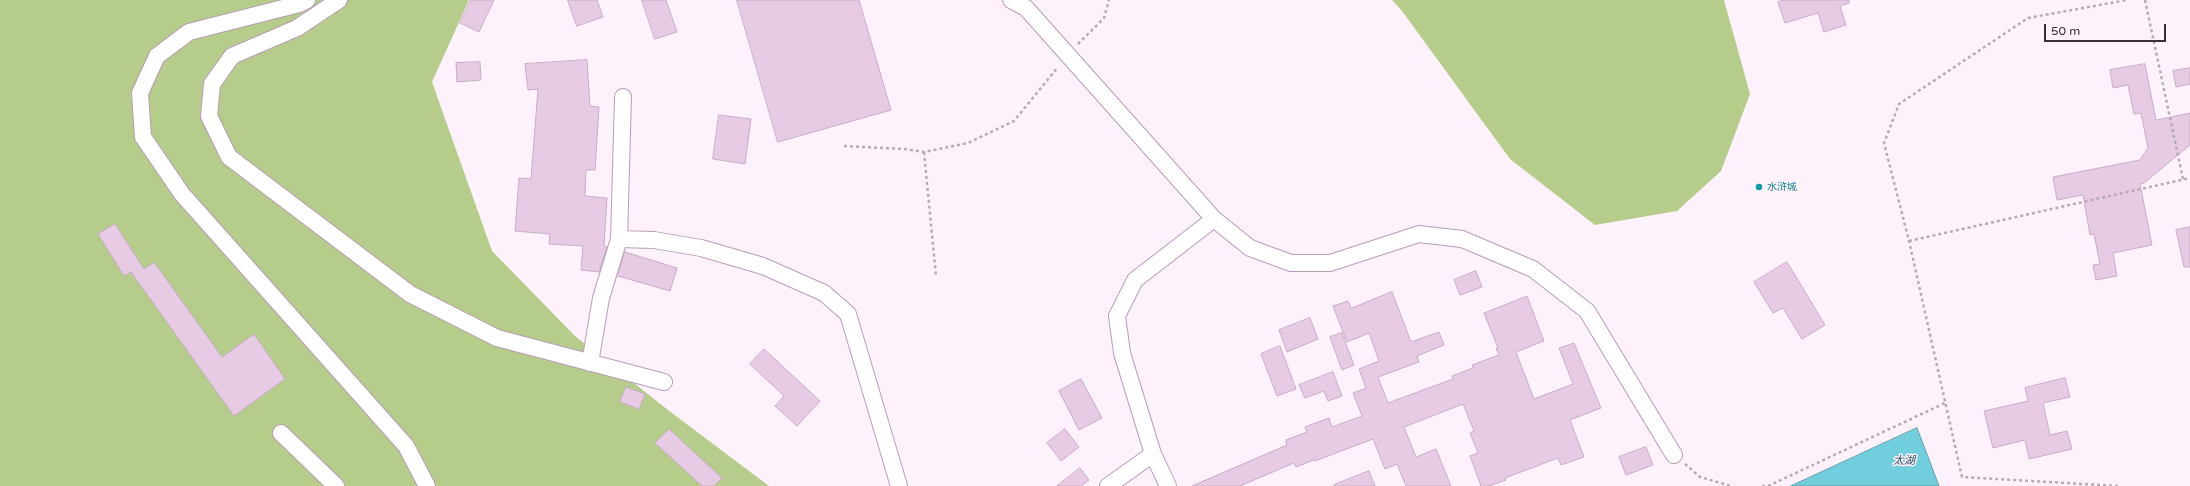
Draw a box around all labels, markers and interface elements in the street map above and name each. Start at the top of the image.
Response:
scale bar [2046,16,2168,42]
text: 50 m [2051,24,2080,38]
place label: 水浒城 [1767,181,1797,193]
marker: 水浒城 [1754,182,1764,192]
water label: 太湖 [1893,454,1915,468]

